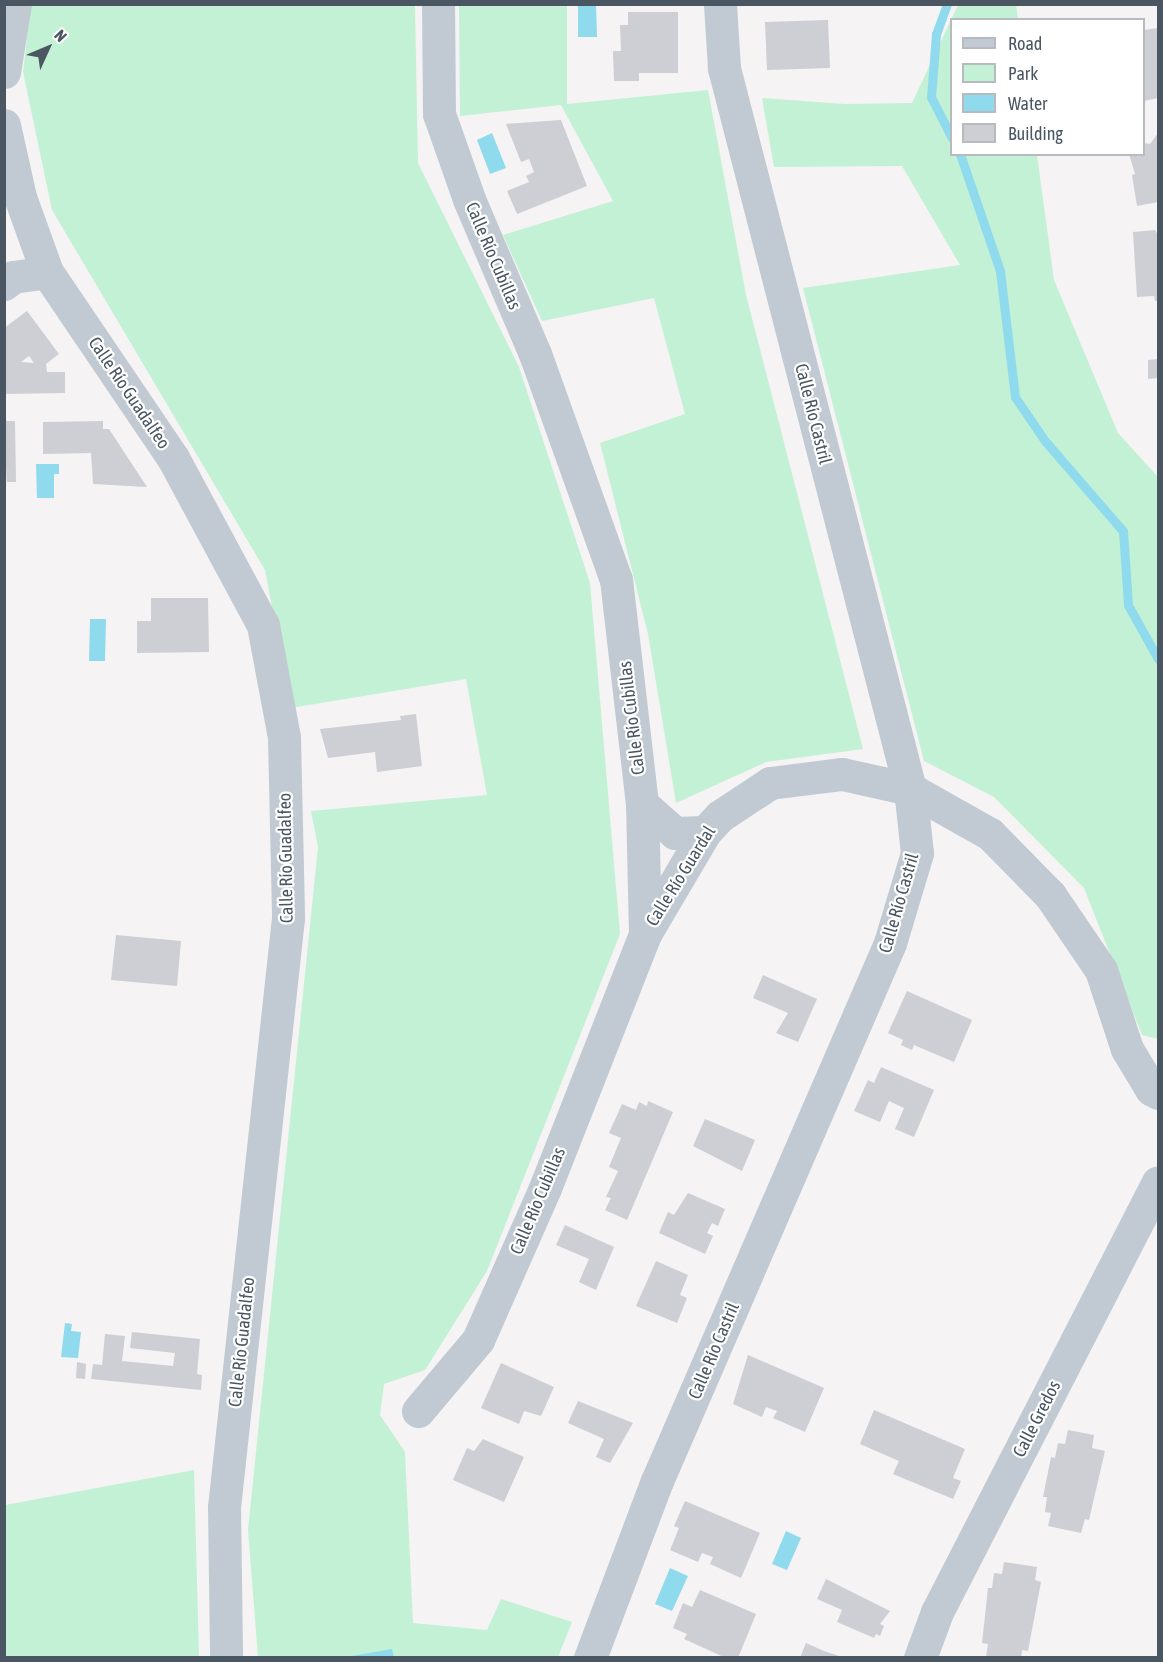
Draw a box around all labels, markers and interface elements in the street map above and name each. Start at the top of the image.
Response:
north arrow [18,18,78,78]
legend [950,18,1145,156]
text: N [51,26,71,45]
text: Road [1008,33,1042,54]
text: Park [1008,63,1038,84]
text: Water [1008,93,1047,114]
text: Building [1008,123,1063,144]
street label: Calle Río Cubillas [461,199,525,313]
street label: Calle Río Guadalfeo [84,333,174,453]
street label: Calle Río Castril [790,362,836,466]
street label: Calle Río Cubillas [614,660,650,776]
street label: Calle Río Guadalfeo [274,793,298,923]
street label: Calle Río Guardal [642,822,720,930]
street label: Calle Río Castril [874,851,924,955]
street label: Calle Río Cubillas [506,1144,570,1258]
street label: Calle Río Guadalfeo [224,1276,260,1408]
street label: Calle Río Castril [684,1299,744,1403]
street label: Calle Gredos [1009,1377,1065,1461]

